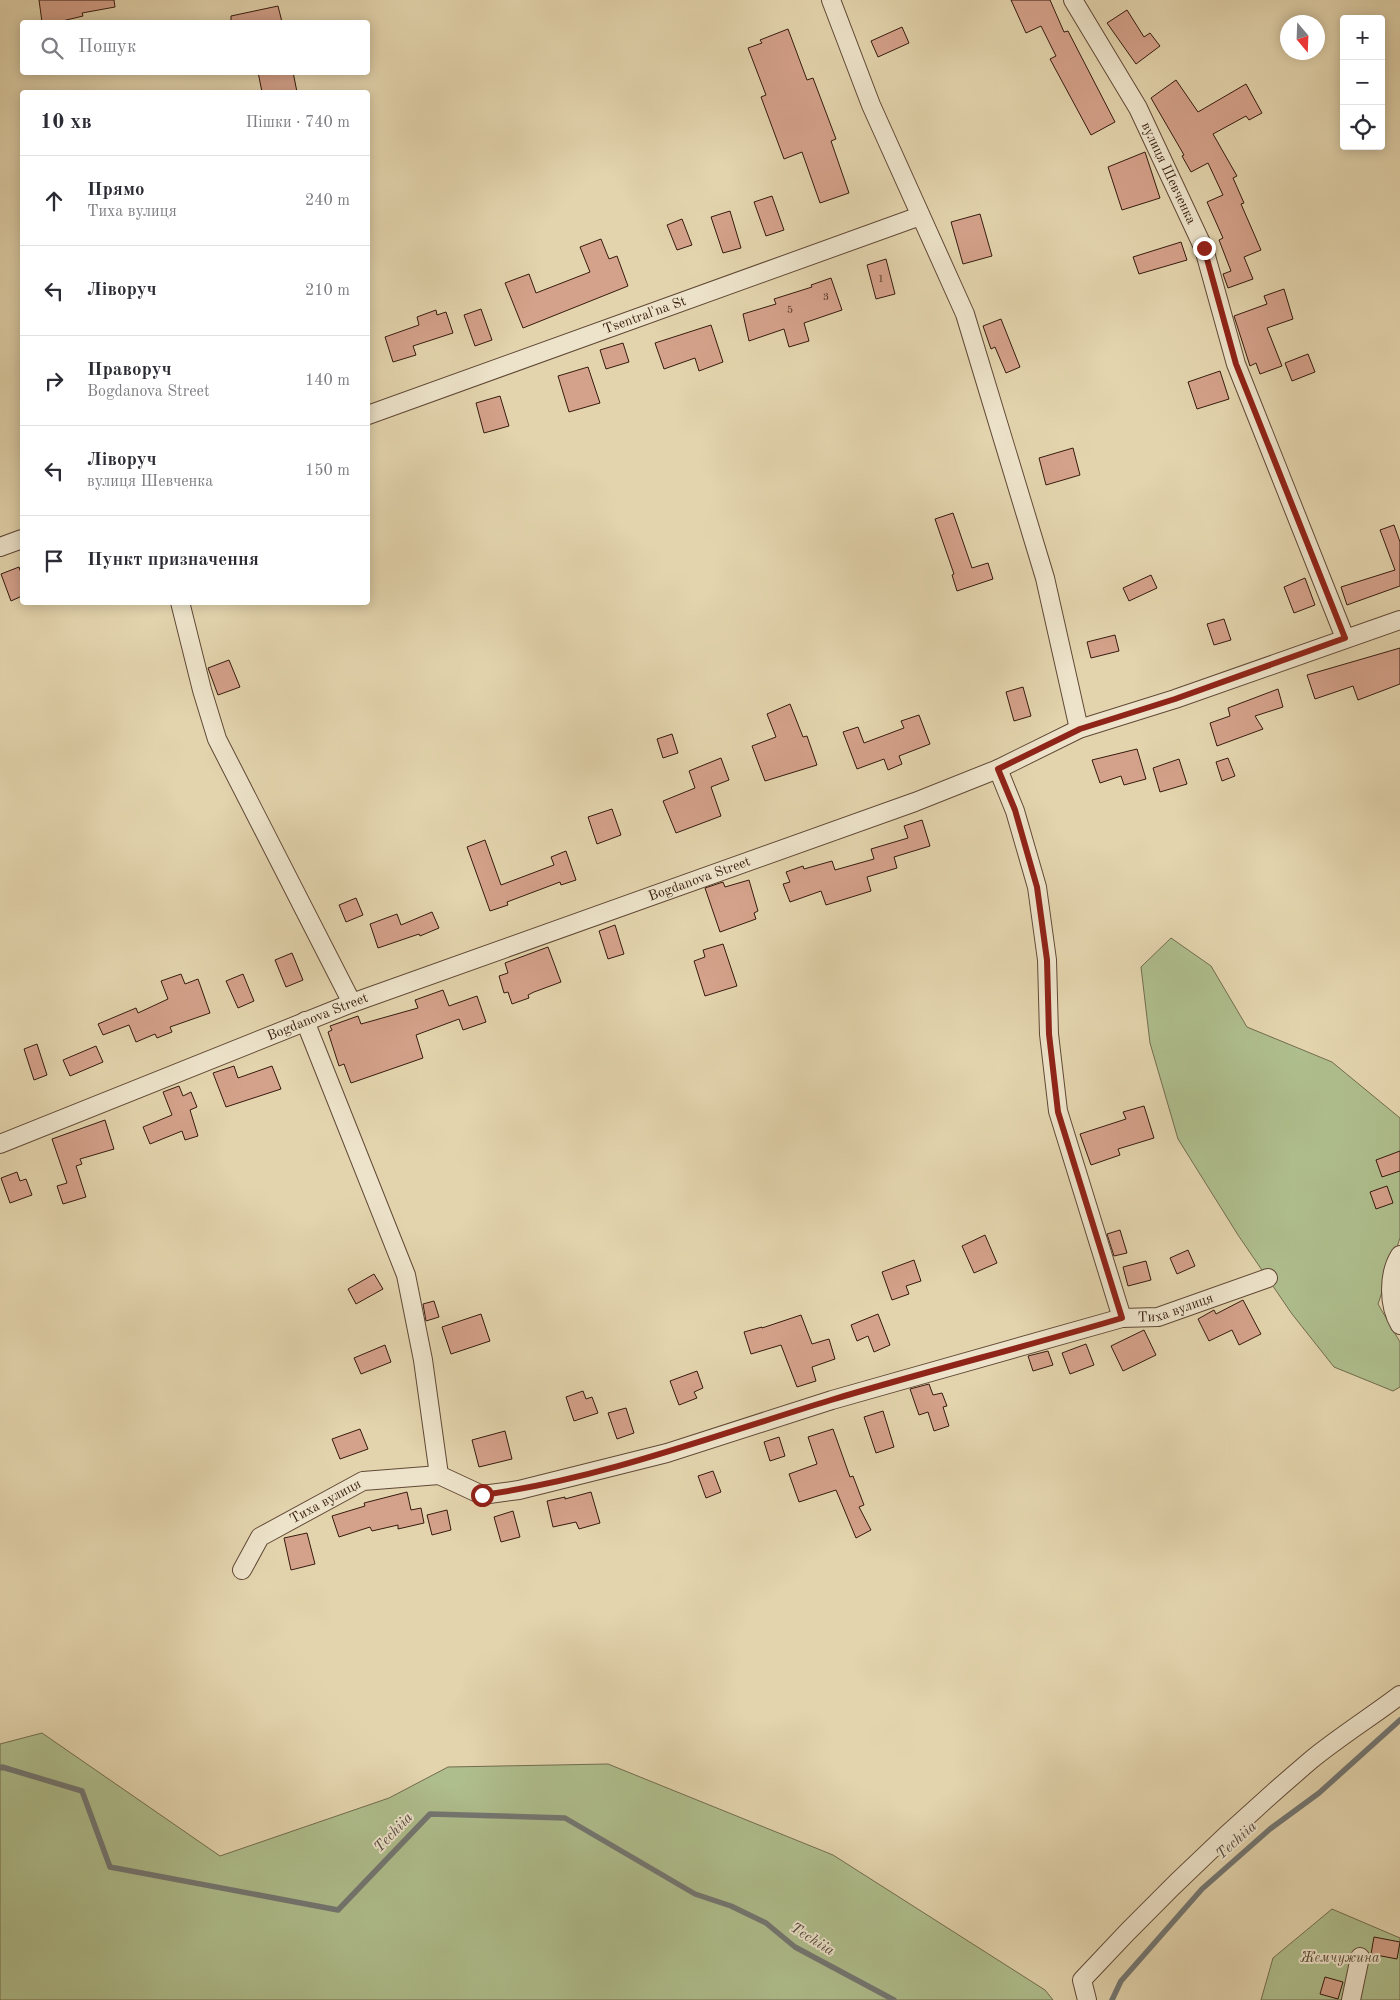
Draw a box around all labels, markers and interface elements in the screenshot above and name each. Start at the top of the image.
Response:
north arrow [1280,15,1325,60]
map controls [1340,15,1385,150]
button: + [1340,15,1385,60]
search box [20,20,370,75]
icon: search [38,34,66,62]
text: Пошук [78,38,136,57]
button: − [1340,60,1385,105]
button: locate [1340,105,1385,150]
text: 10 хв [40,112,92,133]
text: Пішки · 740 m [246,115,350,131]
street label: вулиця Шевченка [1139,120,1198,226]
text: Прямо [87,181,145,200]
icon: ahead [40,187,68,215]
text: 240 m [305,193,350,209]
text: Тиха вулиця [87,204,177,220]
route end [1193,237,1216,260]
house number: 1 [878,274,884,285]
icon: left [40,277,68,305]
text: Ліворуч [87,281,157,300]
text: 210 m [305,283,350,299]
house number: 3 [823,292,829,303]
street label: Tsentral'na St [601,294,688,337]
house number: 5 [787,305,793,316]
text: Праворуч [87,361,172,380]
icon: right [40,367,68,395]
text: 140 m [305,373,350,389]
text: Bogdanova Street [87,384,210,400]
text: Ліворуч [87,451,157,470]
icon: left [40,457,68,485]
text: 150 m [305,463,350,479]
text: вулиця Шевченка [87,474,213,490]
icon: arrive [40,547,68,575]
text: Пункт призначення [87,551,259,570]
street label: Bogdanova Street [646,854,752,904]
street label: Bogdanova Street [265,991,370,1043]
street label: Тиха вулиця [1137,1291,1215,1325]
street label: Тиха вулиця [287,1477,363,1526]
route start [471,1484,494,1507]
water label: Techiia [372,1810,416,1856]
water label: Techiia [1214,1819,1260,1863]
water label: Techiia [787,1921,837,1959]
park label: Жемчужина [1301,1951,1380,1966]

